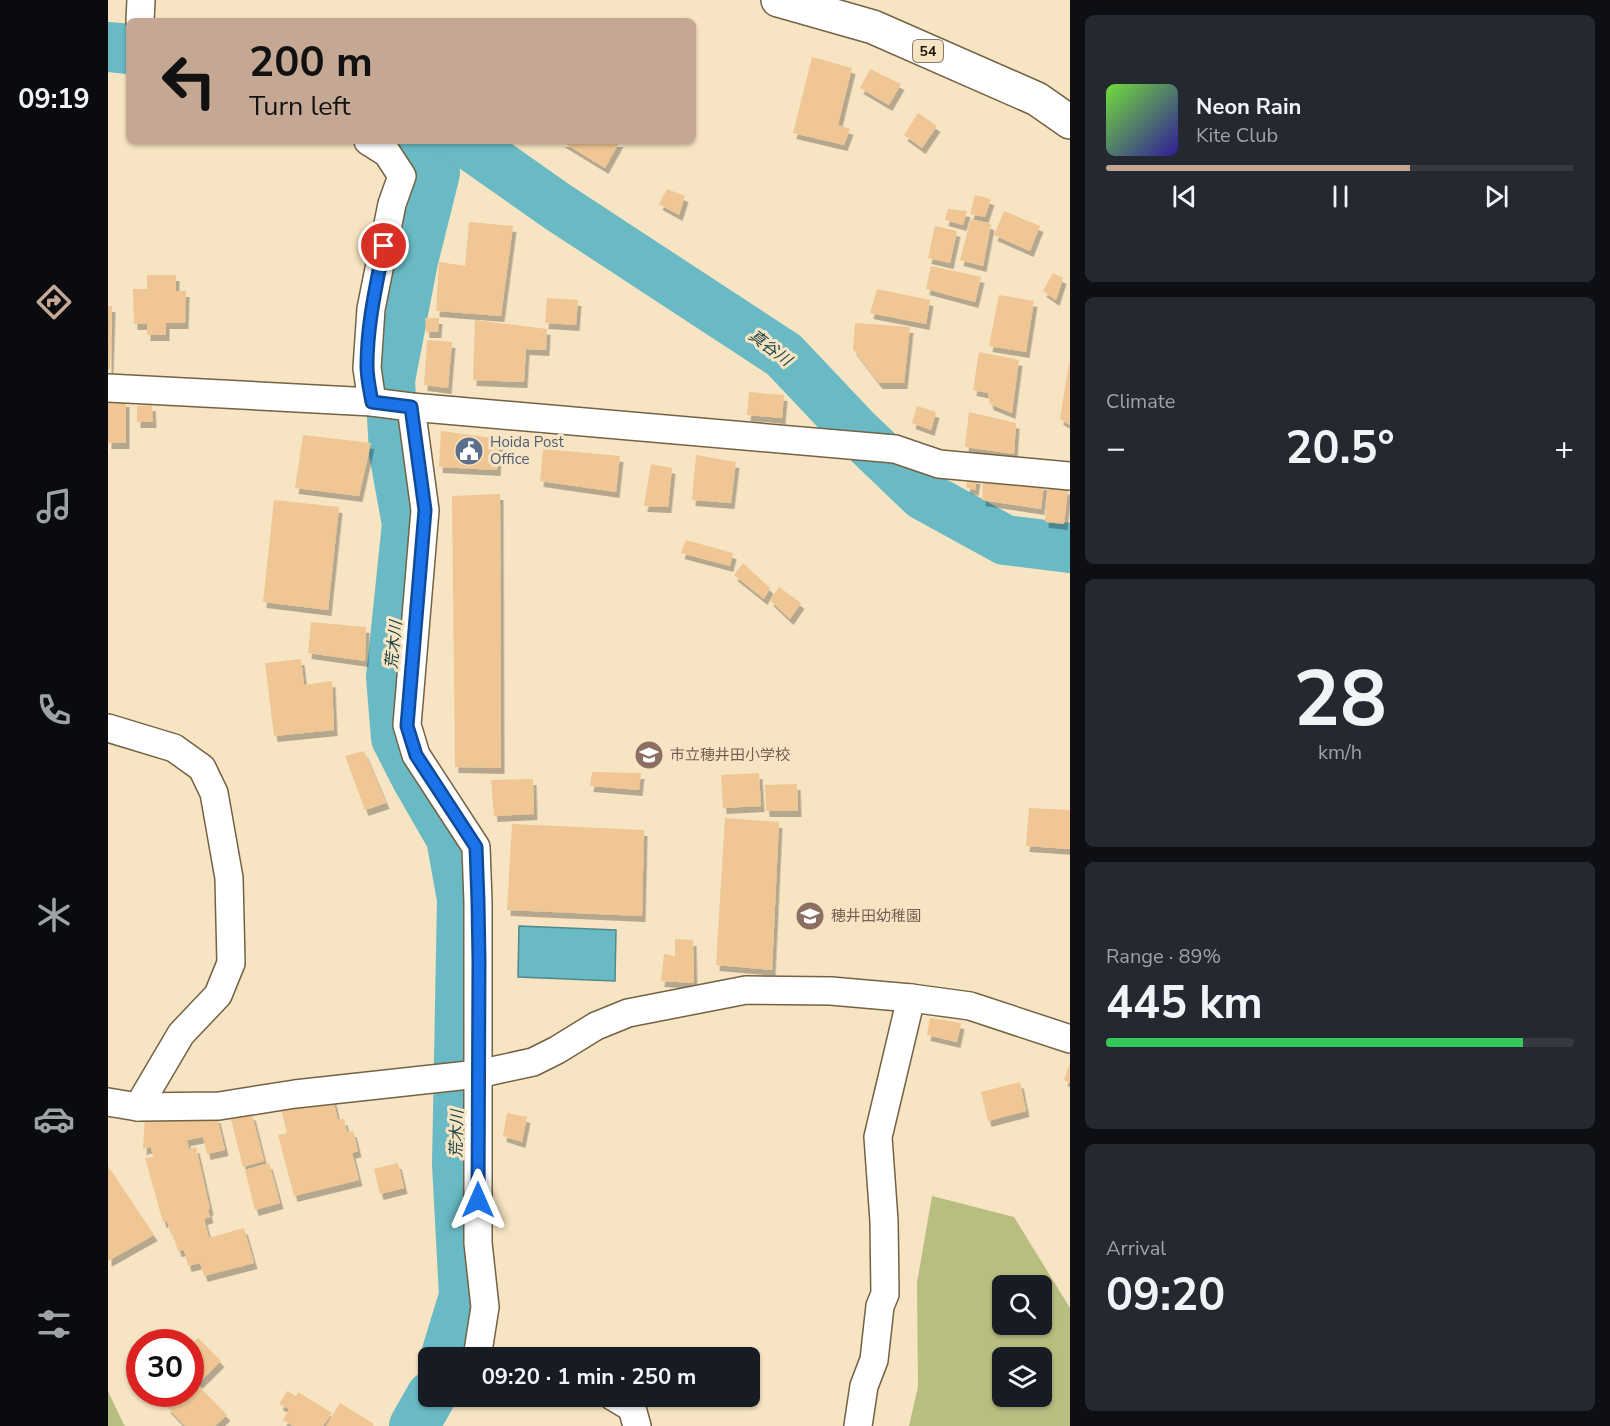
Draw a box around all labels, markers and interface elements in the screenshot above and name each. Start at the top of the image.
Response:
text: 200 m [249,34,373,91]
road number: 54 [913,40,943,62]
icon: left [150,42,228,120]
text: 09:19 [18,81,90,118]
text: Turn left [249,88,350,125]
text: Neon Rain [1196,92,1301,122]
text: Kite Club [1196,122,1278,149]
icon: previous [1168,180,1201,213]
icon: pause [1324,180,1357,213]
icon: next [1480,180,1513,213]
pin [358,220,409,271]
icon: arrive [367,229,400,262]
icon: directions [33,281,75,323]
water label: 真谷川 [744,325,797,372]
text: Climate [1106,388,1175,415]
text: 20.5° [1285,418,1395,479]
text: − [1106,426,1126,471]
text: + [1554,426,1574,471]
place label: Hoida Post Office [490,432,564,469]
public building icon: Hoida Post Office [453,435,485,467]
icon: music [33,485,75,527]
water label: 荒木川 [381,618,408,670]
text: 28 [1293,646,1387,753]
icon: phone [33,689,75,731]
school or university icon: 市立穂井田小学校 [633,739,665,771]
text: km/h [1318,739,1362,766]
place label: 市立穂井田小学校 [670,745,790,765]
icon: climate [33,894,75,936]
school or university icon: 穂井田幼稚園 [794,900,826,932]
place label: 穂井田幼稚園 [831,906,921,926]
text: Range · 89% [1106,943,1221,970]
text: 445 km [1106,973,1263,1034]
icon: car [33,1098,75,1140]
water label: 荒木川 [446,1108,468,1158]
position arrow [446,1168,510,1232]
text: Arrival [1106,1235,1166,1262]
text: 09:20 [1106,1265,1225,1326]
map controls [992,1275,1052,1407]
button: search [992,1275,1052,1335]
icon: filters [33,1303,75,1345]
speed limit sign: 30 [126,1329,204,1407]
button: layers [992,1347,1052,1407]
text: 09:20 · 1 min · 250 m [482,1362,696,1392]

